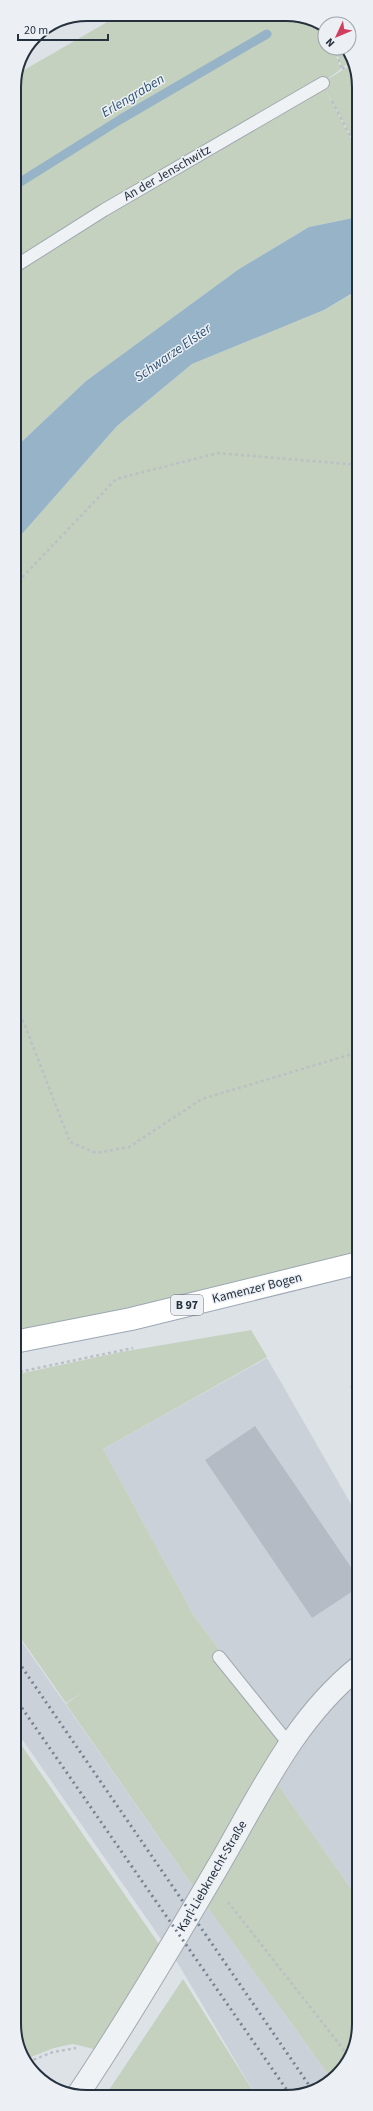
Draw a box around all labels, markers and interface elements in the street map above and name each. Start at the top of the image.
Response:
scale bar [18,16,108,42]
north arrow [317,16,357,56]
text: 20 m [24,22,48,39]
text: N [322,35,338,50]
water label: Erlengraben [98,69,168,123]
street label: An der Jenschwitz [120,140,214,205]
water label: Schwarze Elster [131,318,216,387]
street label: Kamenzer Bogen [210,1268,304,1308]
road number: B 97 [171,1295,203,1315]
street label: Karl-Liebknecht-Straße [173,1817,251,1935]

